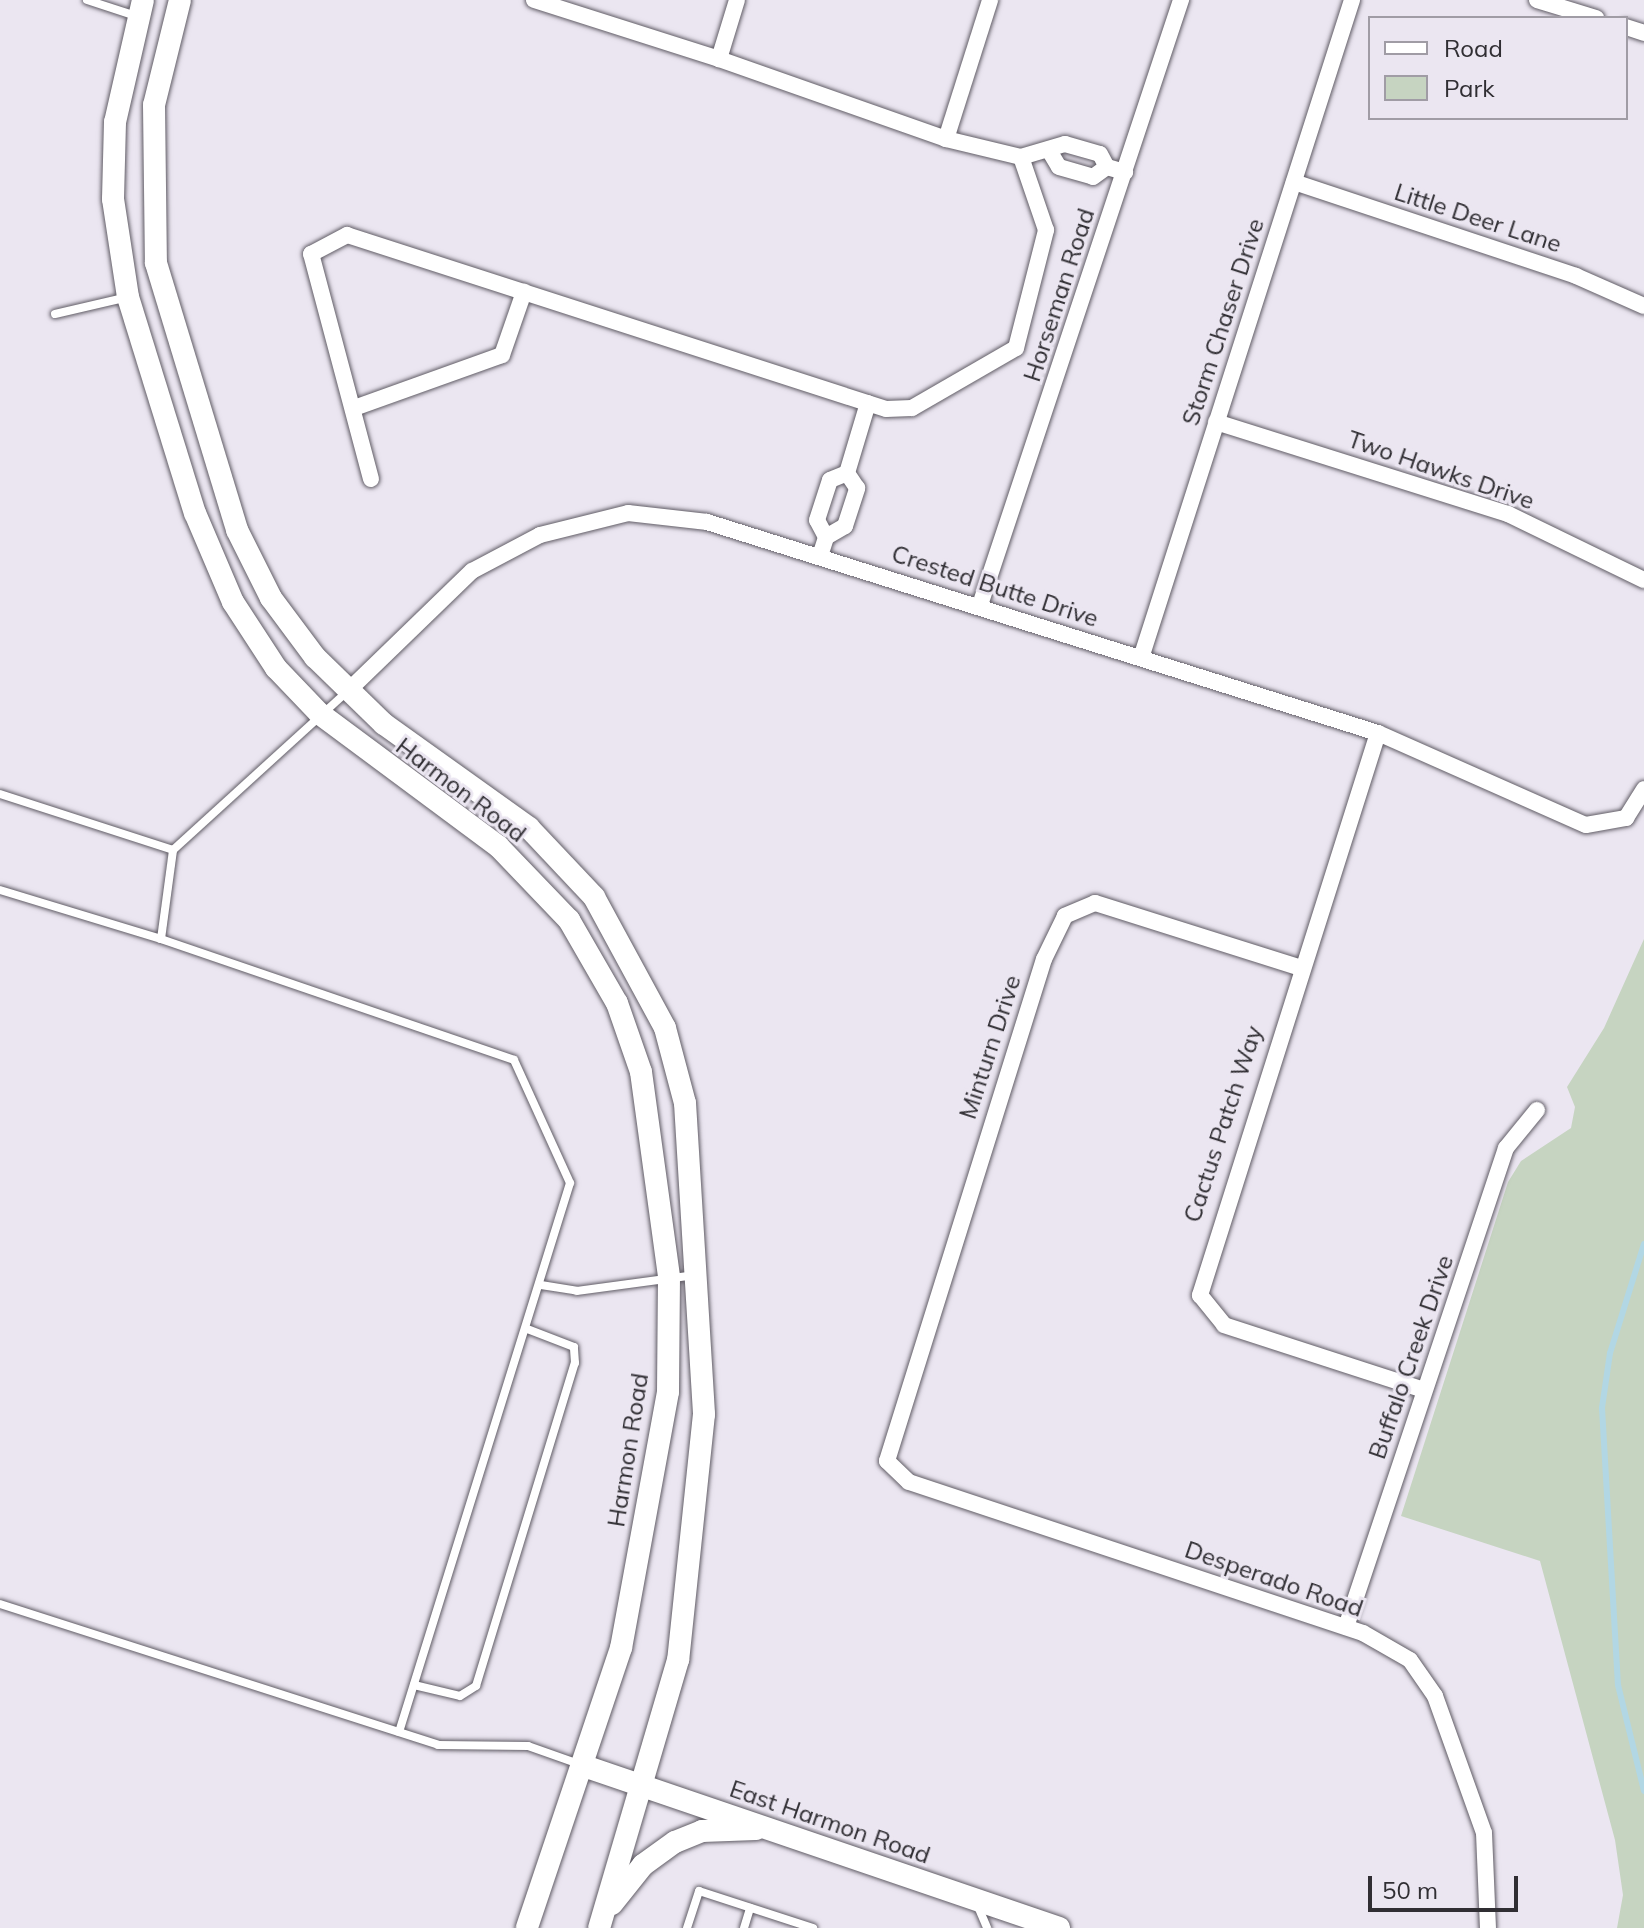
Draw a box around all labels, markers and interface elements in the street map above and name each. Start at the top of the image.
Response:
legend [1368,16,1628,120]
text: Road [1444,33,1503,63]
text: Park [1444,73,1495,103]
street label: Little Deer Lane [1391,177,1565,259]
street label: Horseman Road [1017,205,1101,385]
street label: Storm Chaser Drive [1176,215,1270,429]
street label: Two Hawks Drive [1344,425,1538,515]
street label: Crested Butte Drive [888,539,1102,633]
street label: Harmon Road [390,732,532,848]
street label: Minturn Drive [953,971,1027,1123]
street label: Cactus Patch Way [1178,1022,1268,1226]
street label: Buffalo Creek Drive [1363,1251,1459,1463]
street label: Harmon Road [602,1371,654,1529]
street label: Desperado Road [1181,1535,1367,1623]
street label: East Harmon Road [726,1774,934,1870]
scale bar [1372,1860,1522,1910]
text: 50 m [1382,1875,1438,1905]

